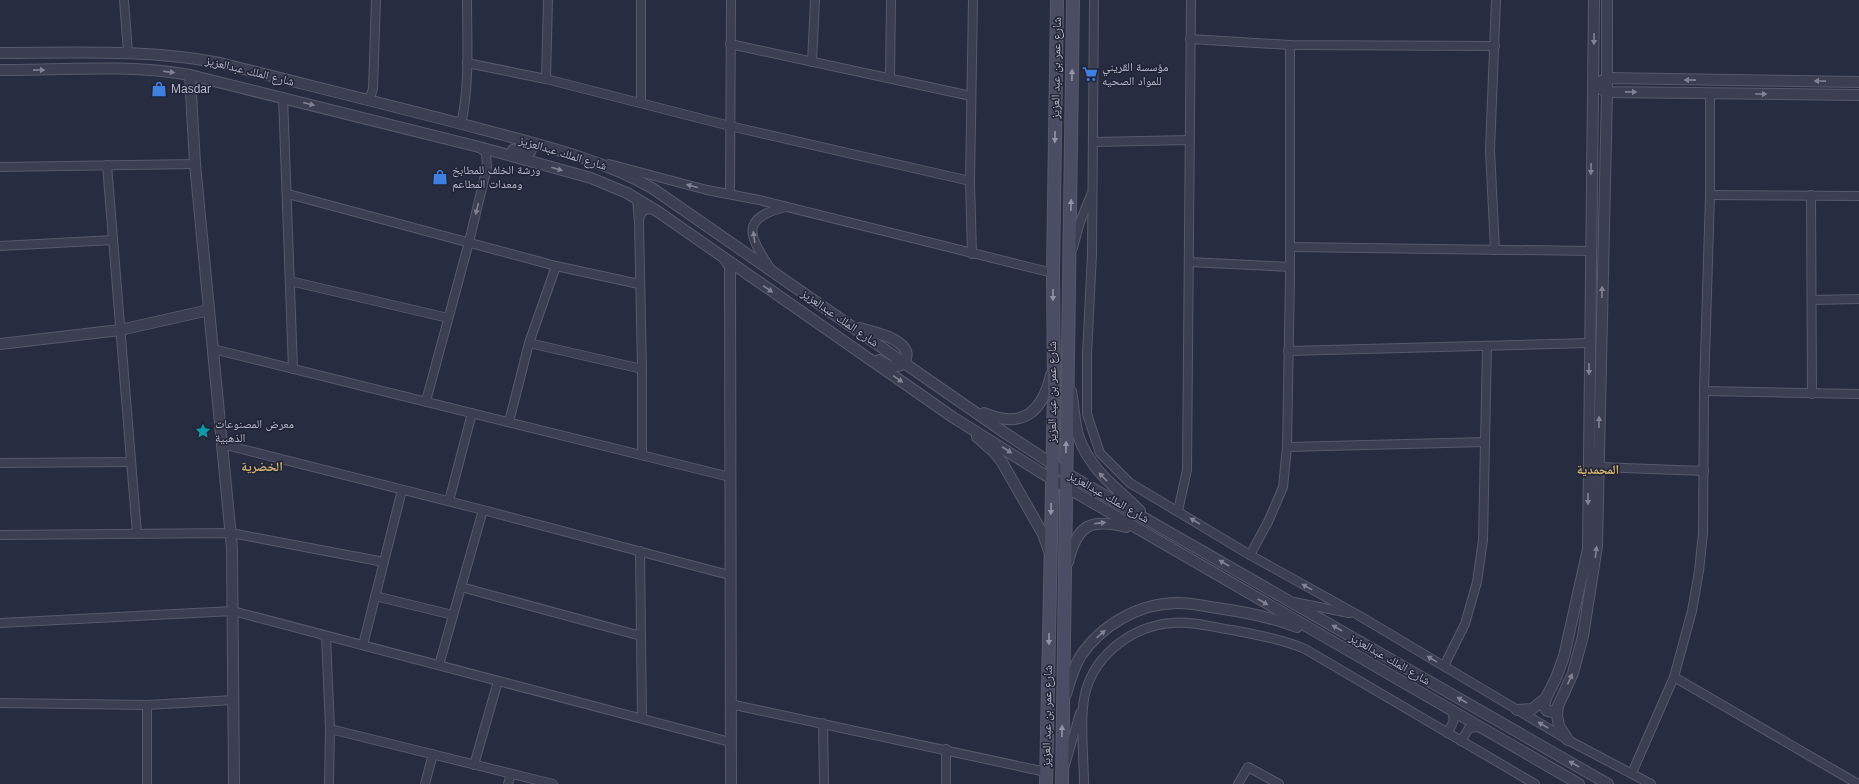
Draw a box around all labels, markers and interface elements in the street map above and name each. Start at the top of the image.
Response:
street label: شارع عمر بن عبد العزيز [1048,17,1065,120]
one-way arrow [1591,33,1597,46]
street label: شارع الملك عبدالعزيز [203,53,296,90]
place label: مؤسسة القريني للمواد الصحيه [1102,60,1168,88]
supermarket icon: مؤسسة القريني للمواد الصحيه [1081,65,1099,83]
one-way arrow [33,67,46,73]
one-way arrow [1069,68,1075,81]
one-way arrow [163,69,175,75]
one-way arrow [1684,76,1696,83]
one-way arrow [1814,78,1826,85]
shop icon: Masdar [150,80,168,98]
place label: Masdar [171,82,211,96]
one-way arrow [1625,89,1638,95]
one-way arrow [1755,91,1768,97]
one-way arrow [303,101,315,107]
one-way arrow [1052,131,1058,144]
street label: شارع الملك عبدالعزيز [516,133,609,174]
place label: ورشة الخلف للمطابخ ومعدات المطاعم [452,163,541,192]
one-way arrow [1588,163,1595,175]
one-way arrow [551,166,563,172]
shop icon: ورشة الخلف للمطابخ ومعدات المطاعم [431,168,449,186]
one-way arrow [686,183,698,189]
one-way arrow [1067,199,1074,211]
one-way arrow [474,203,480,216]
one-way arrow [751,231,757,244]
one-way arrow [763,285,774,293]
one-way arrow [1599,285,1605,298]
street label: شارع الملك عبدالعزيز [797,286,881,351]
one-way arrow [1050,289,1056,302]
street label: شارع عمر بن عبد العزيز [1045,341,1060,444]
one-way arrow [1586,363,1592,376]
one-way arrow [893,375,903,383]
one-way arrow [1596,415,1602,428]
place label: معرض المصنوعات الذهبية [215,417,294,445]
place icon: معرض المصنوعات الذهبية [194,422,212,440]
one-way arrow [1063,441,1070,453]
one-way arrow [1001,447,1013,454]
district label: الخضرية [241,459,283,474]
district label: المحمدية [1577,462,1619,477]
street label: شارع الملك عبدالعزيز [1065,468,1152,527]
one-way arrow [1098,472,1108,482]
one-way arrow [1585,493,1591,506]
one-way arrow [1048,503,1054,516]
one-way arrow [1190,517,1200,525]
one-way arrow [1094,520,1106,527]
one-way arrow [1593,546,1599,558]
one-way arrow [1218,560,1230,567]
one-way arrow [1301,583,1313,590]
one-way arrow [1257,599,1269,606]
one-way arrow [1331,625,1342,632]
one-way arrow [1095,629,1106,638]
street label: شارع الملك عبدالعزيز [1346,630,1433,689]
one-way arrow [1045,633,1052,645]
one-way arrow [1426,655,1438,662]
street label: شارع عمر بن عبد العزيز [1039,665,1056,768]
one-way arrow [1567,673,1573,685]
one-way arrow [1456,696,1467,703]
one-way arrow [1537,722,1549,729]
one-way arrow [1059,724,1065,737]
one-way arrow [1568,761,1580,768]

